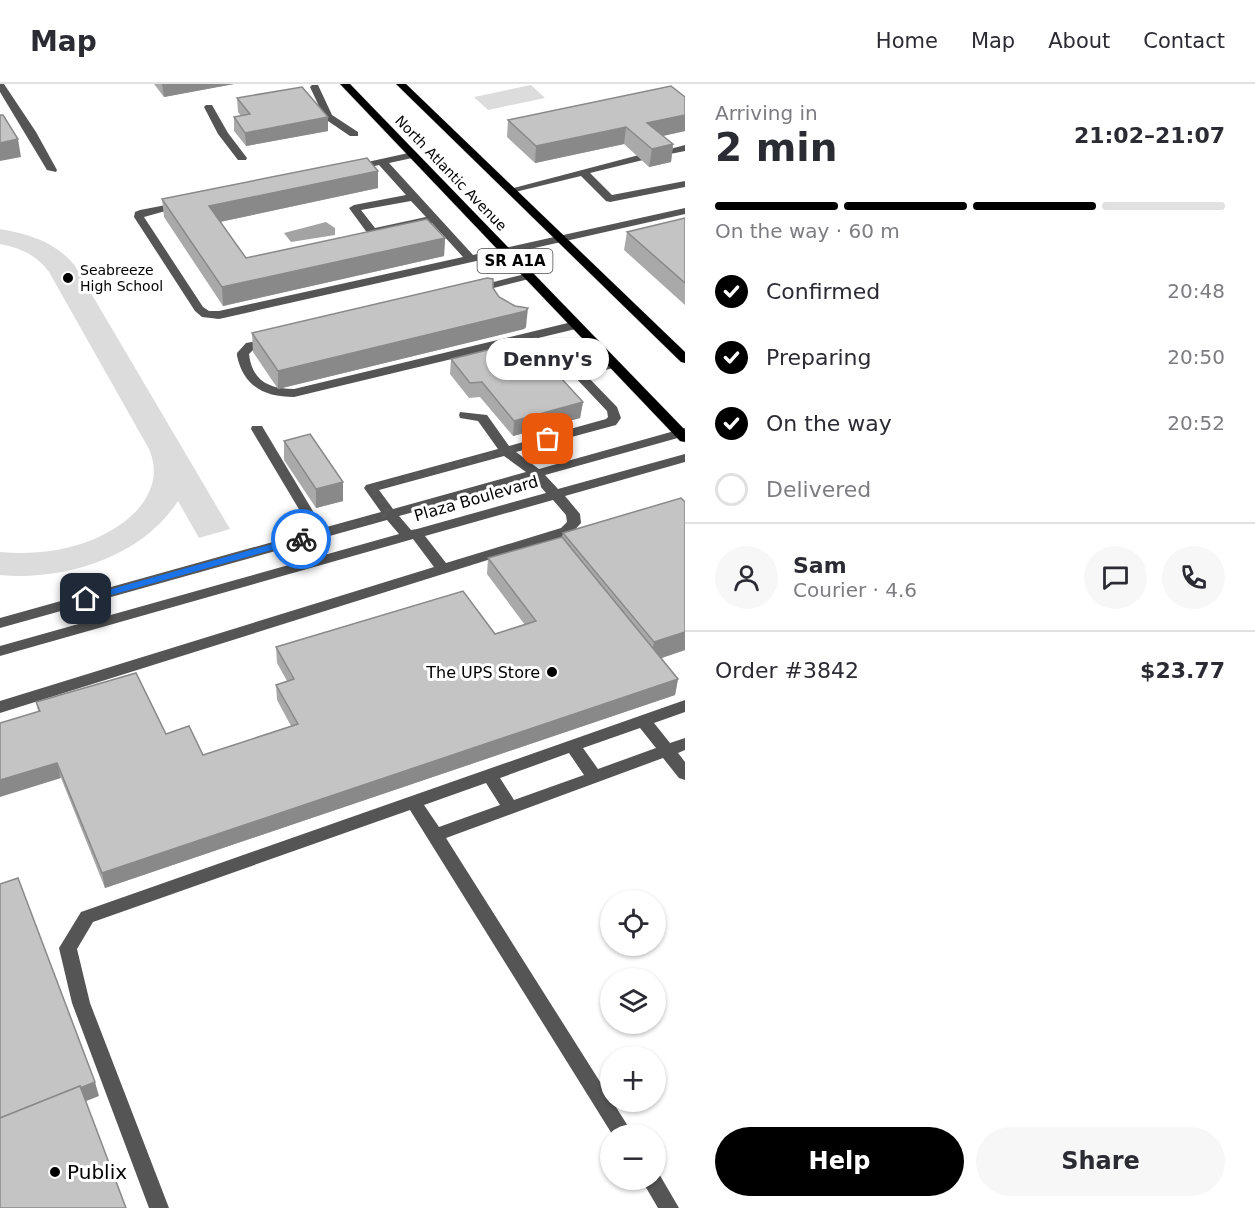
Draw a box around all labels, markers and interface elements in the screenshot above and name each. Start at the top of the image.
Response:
text: Map [30,25,97,58]
text: Home [876,29,938,53]
text: Map [971,29,1015,53]
text: About [1048,29,1110,53]
text: Contact [1143,29,1225,53]
text: Arriving in [715,101,818,125]
street label: North Atlantic Avenue [392,112,510,234]
text: 21:02–21:07 [1074,123,1225,148]
text: 2 min [715,125,837,170]
text: On the way · 60 m [715,219,900,243]
road number: SR A1A [478,249,552,273]
place label: Seabreeze High School [80,262,163,294]
marker: Seabreeze High School [61,271,75,285]
icon: check [715,275,748,308]
text: Confirmed [766,279,880,304]
text: 20:48 [1167,279,1225,303]
callout: Denny's [486,337,610,379]
icon: check [715,341,748,374]
text: Preparing [766,345,872,370]
text: 20:50 [1167,345,1225,369]
text: Denny's [503,347,592,371]
icon: check [715,407,748,440]
text: On the way [766,411,892,436]
text: 20:52 [1167,411,1225,435]
pin [522,413,573,464]
icon: bag [531,422,564,455]
street label: Plaza Boulevard [412,472,540,525]
text: Delivered [766,477,871,502]
courier [271,509,331,569]
icon: bike [285,523,318,556]
button: person [715,546,778,609]
button: chat [1084,546,1147,609]
button: phone [1162,546,1225,609]
text: Sam [793,553,847,578]
pin [60,573,111,624]
text: Courier · 4.6 [793,578,917,602]
icon: home [69,582,102,615]
text: Order #3842 [715,658,859,683]
text: $23.77 [1140,658,1225,683]
place label: The UPS Store [425,663,540,682]
marker: The UPS Store [545,665,559,679]
map controls [600,890,666,1190]
button: locate [600,890,666,956]
button: layers [600,968,666,1034]
button: + [600,1046,666,1112]
button: − [600,1124,666,1190]
button: Help [715,1127,964,1196]
button: Share [976,1127,1225,1196]
place label: Publix [67,1160,127,1184]
marker: Publix [48,1165,62,1179]

